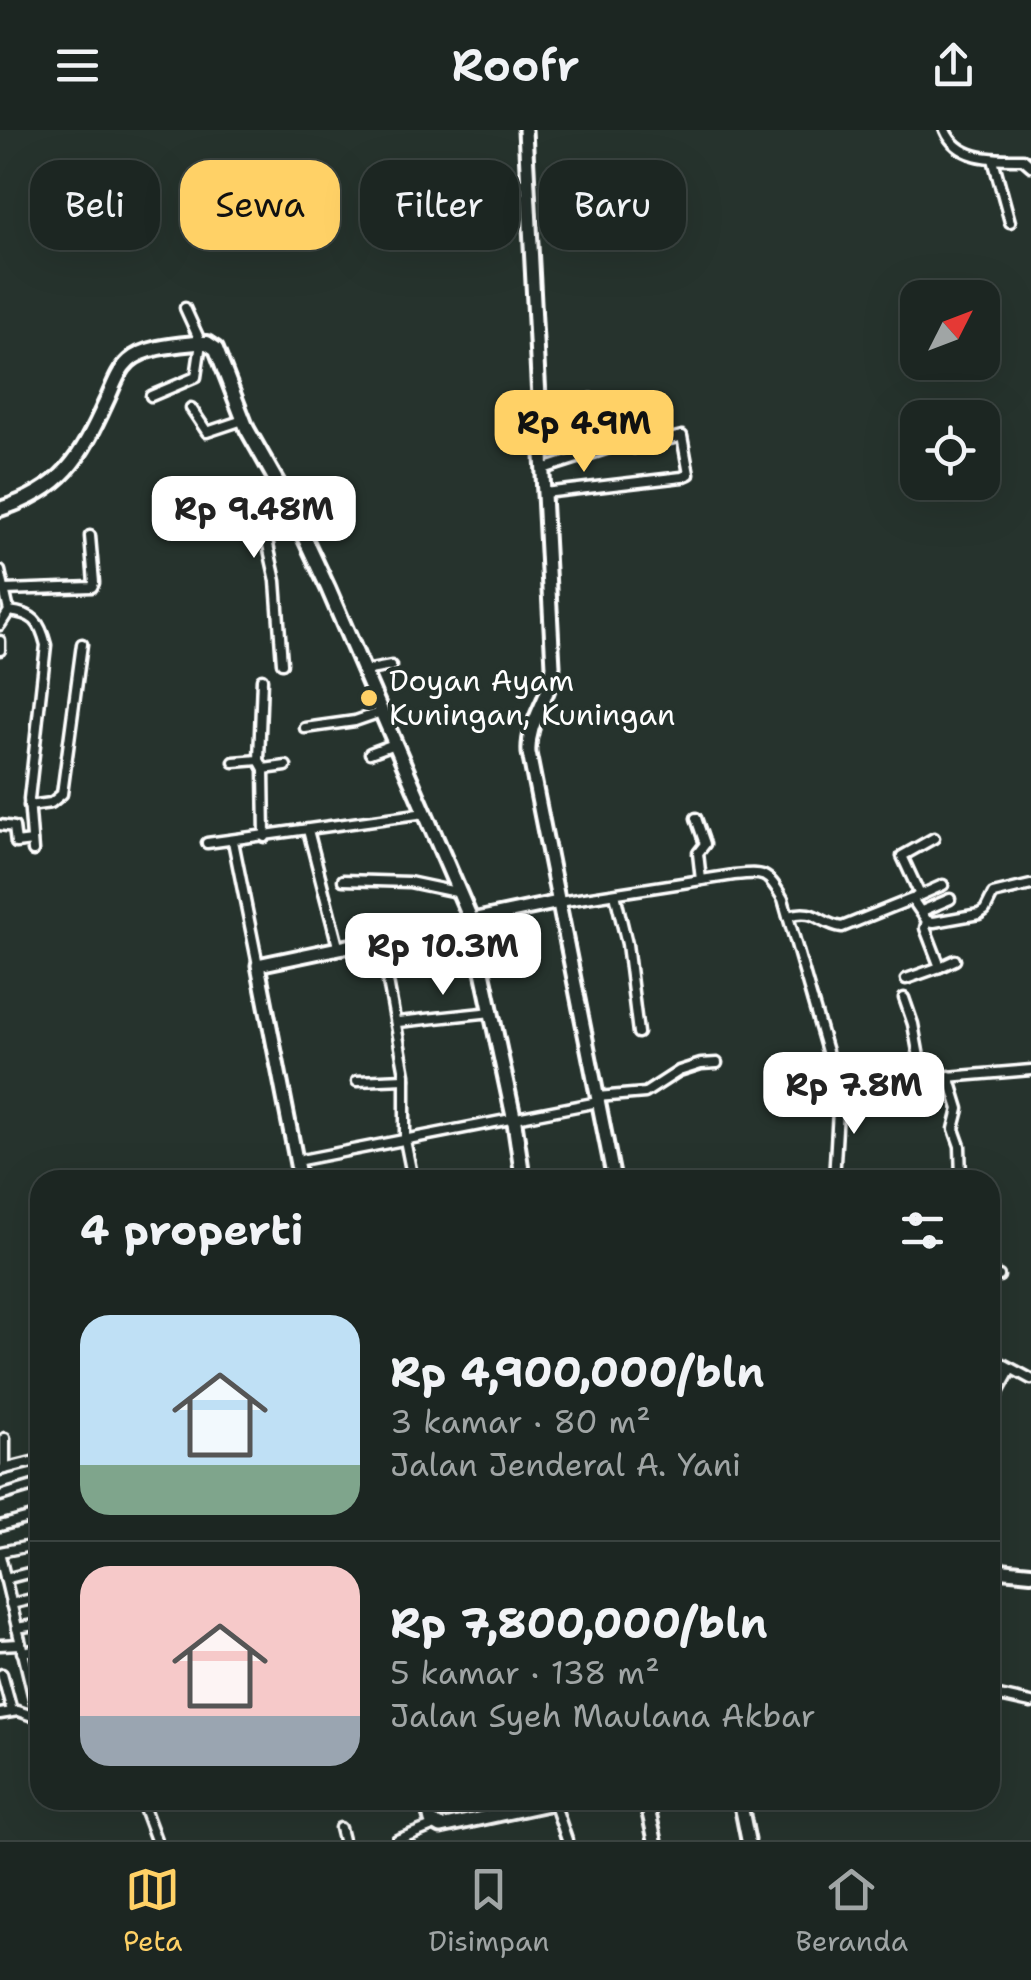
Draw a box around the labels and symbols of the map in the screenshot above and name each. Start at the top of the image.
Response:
north arrow [900,280,1000,380]
pin: Rp 4.9M [492,390,676,475]
pin: Rp 9.48M [151,476,357,561]
place label: Doyan Ayam Kuningan, Kuningan [389,660,675,735]
marker: Doyan Ayam Kuningan, Kuningan [358,687,380,709]
pin: Rp 10.3M [340,913,546,998]
pin: Rp 7.8M [762,1052,946,1137]

